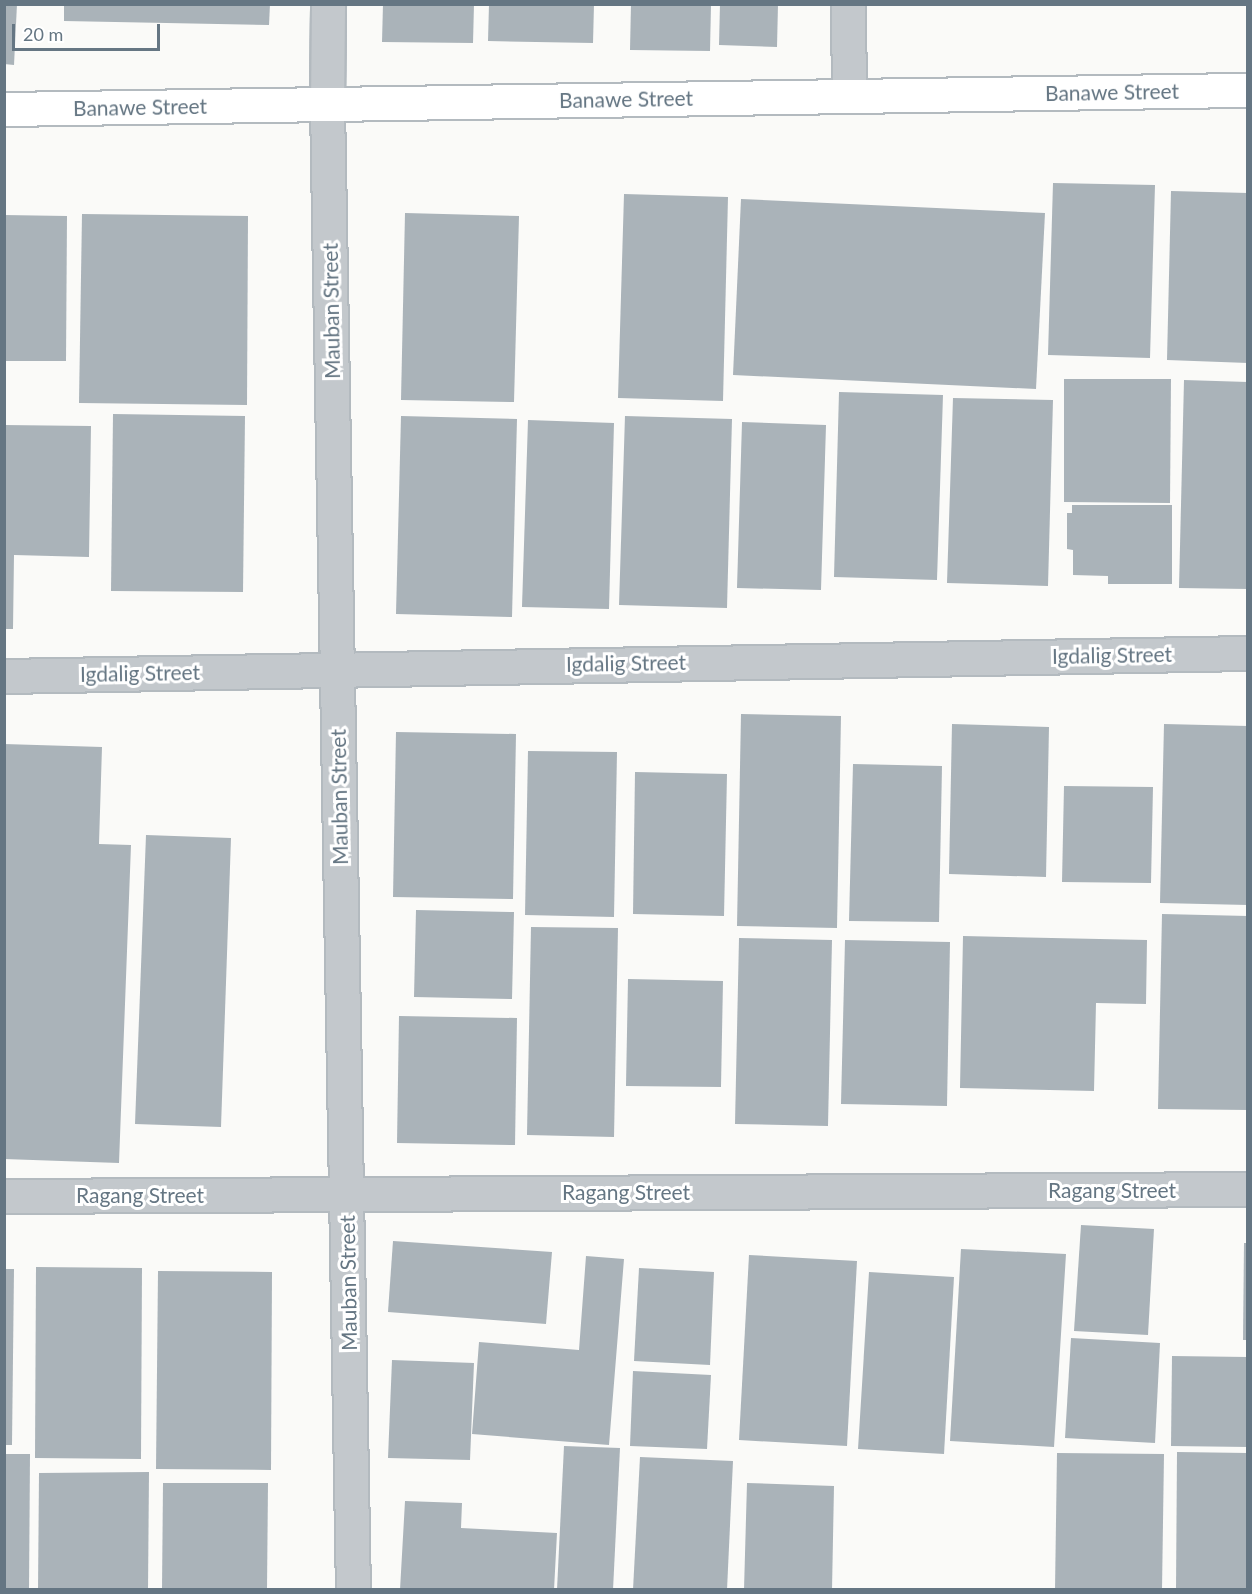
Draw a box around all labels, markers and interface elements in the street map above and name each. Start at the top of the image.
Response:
scale bar [15,12,164,50]
text: 20 m [23,23,63,45]
street label: Banawe Street [1045,78,1179,106]
street label: Banawe Street [559,85,693,113]
street label: Banawe Street [73,93,207,121]
street label: Mauban Street [317,243,345,379]
street label: Igdalig Street [1052,641,1172,669]
street label: Igdalig Street [566,649,686,677]
street label: Igdalig Street [80,659,200,687]
street label: Mauban Street [325,729,353,865]
street label: Ragang Street [1048,1177,1176,1203]
street label: Ragang Street [562,1179,690,1205]
street label: Ragang Street [76,1182,204,1208]
street label: Mauban Street [334,1215,362,1351]

